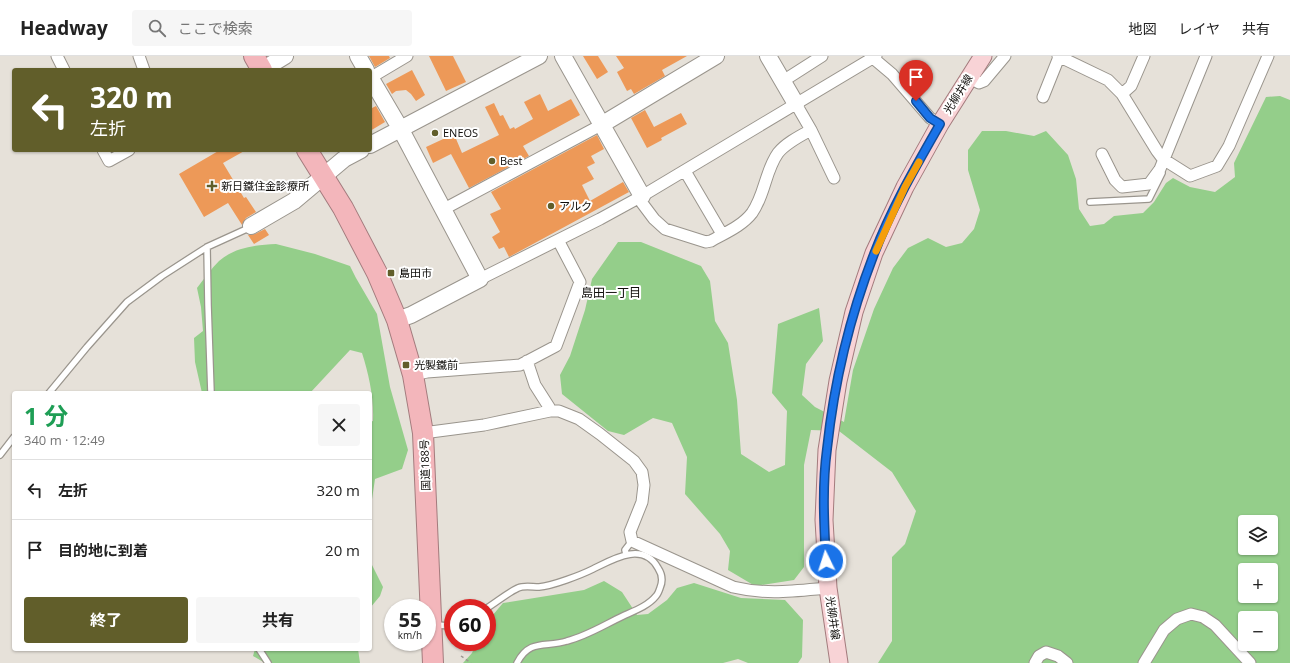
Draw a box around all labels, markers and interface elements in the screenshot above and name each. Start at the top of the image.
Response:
search box [132,10,412,46]
text: Headway [20,15,108,41]
icon: search [146,17,168,39]
text: ここで検索 [178,18,253,38]
text: 地図 [1128,19,1156,38]
text: レイヤ [1178,19,1220,38]
text: 共有 [1242,19,1270,38]
pin [899,60,933,101]
icon: arrive [905,66,927,88]
street label: 光柳井線 [940,71,976,116]
text: 320 m [90,78,173,116]
icon: left [24,84,76,136]
text: 左折 [90,116,126,140]
place label: ENEOS [443,125,478,140]
marker: ENEOS [430,128,440,138]
place label: Best [500,153,523,168]
marker: Best [487,156,497,166]
place label: 新日鐵住金診療所 [221,178,310,193]
marker: 新日鐵住金診療所 [206,180,218,192]
place label: アルク [559,198,592,213]
marker: アルク [546,201,556,211]
place label: 島田市 [399,265,432,280]
marker: 島田市 [386,268,396,278]
district label: 島田一丁目 [581,284,641,301]
place label: 光製鐵前 [414,357,458,372]
marker: 光製鐵前 [401,360,411,370]
text: 1 分 [24,399,68,432]
button: close [318,404,360,446]
text: 340 m · 12:49 [24,431,105,449]
street label: 国道188号 [416,439,433,491]
icon: left [24,479,46,501]
text: 左折 [58,480,88,500]
text: 320 m [316,480,360,500]
map controls [1238,515,1278,651]
button: layers [1238,515,1278,555]
icon: arrive [24,539,46,561]
text: 目的地に到着 [58,540,148,560]
text: 20 m [325,540,360,560]
position arrow [805,540,847,582]
button: + [1238,563,1278,603]
street label: 光柳井線 [823,595,844,641]
button: 終了 [24,597,188,643]
button: 共有 [196,597,360,643]
speed limit sign: 60 [444,599,496,651]
text: 55 [399,606,421,633]
button: − [1238,611,1278,651]
text: km/h [398,628,422,642]

